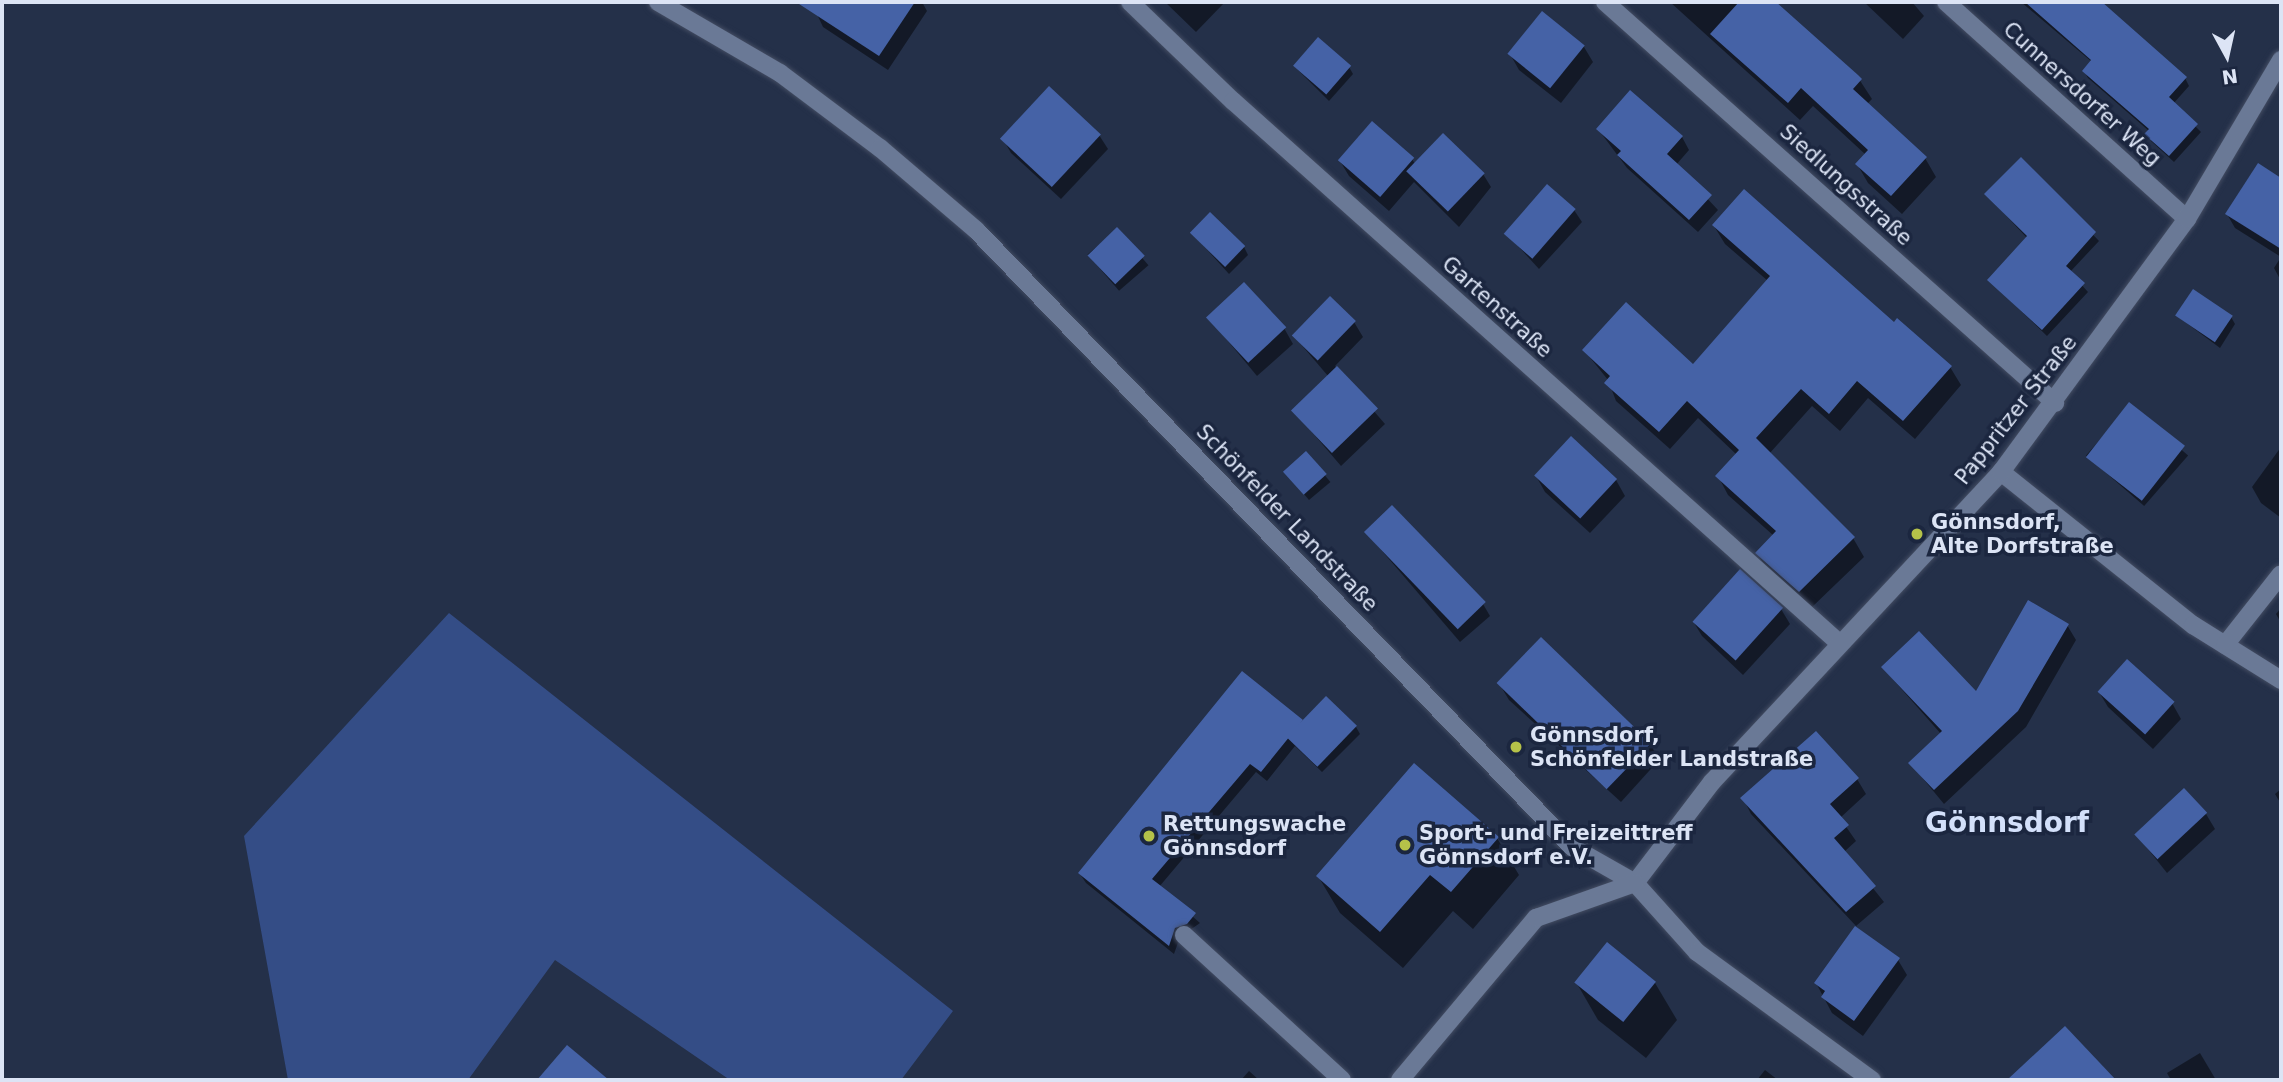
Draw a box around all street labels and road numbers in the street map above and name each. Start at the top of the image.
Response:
street label: Cunnersdorfer Weg [1998,17,2166,171]
street label: Siedlungsstraße [1775,119,1917,251]
street label: Gartenstraße [1437,251,1557,363]
street label: Pappritzer Straße [1950,330,2082,490]
street label: Schönfelder Landstraße [1191,419,1383,617]

